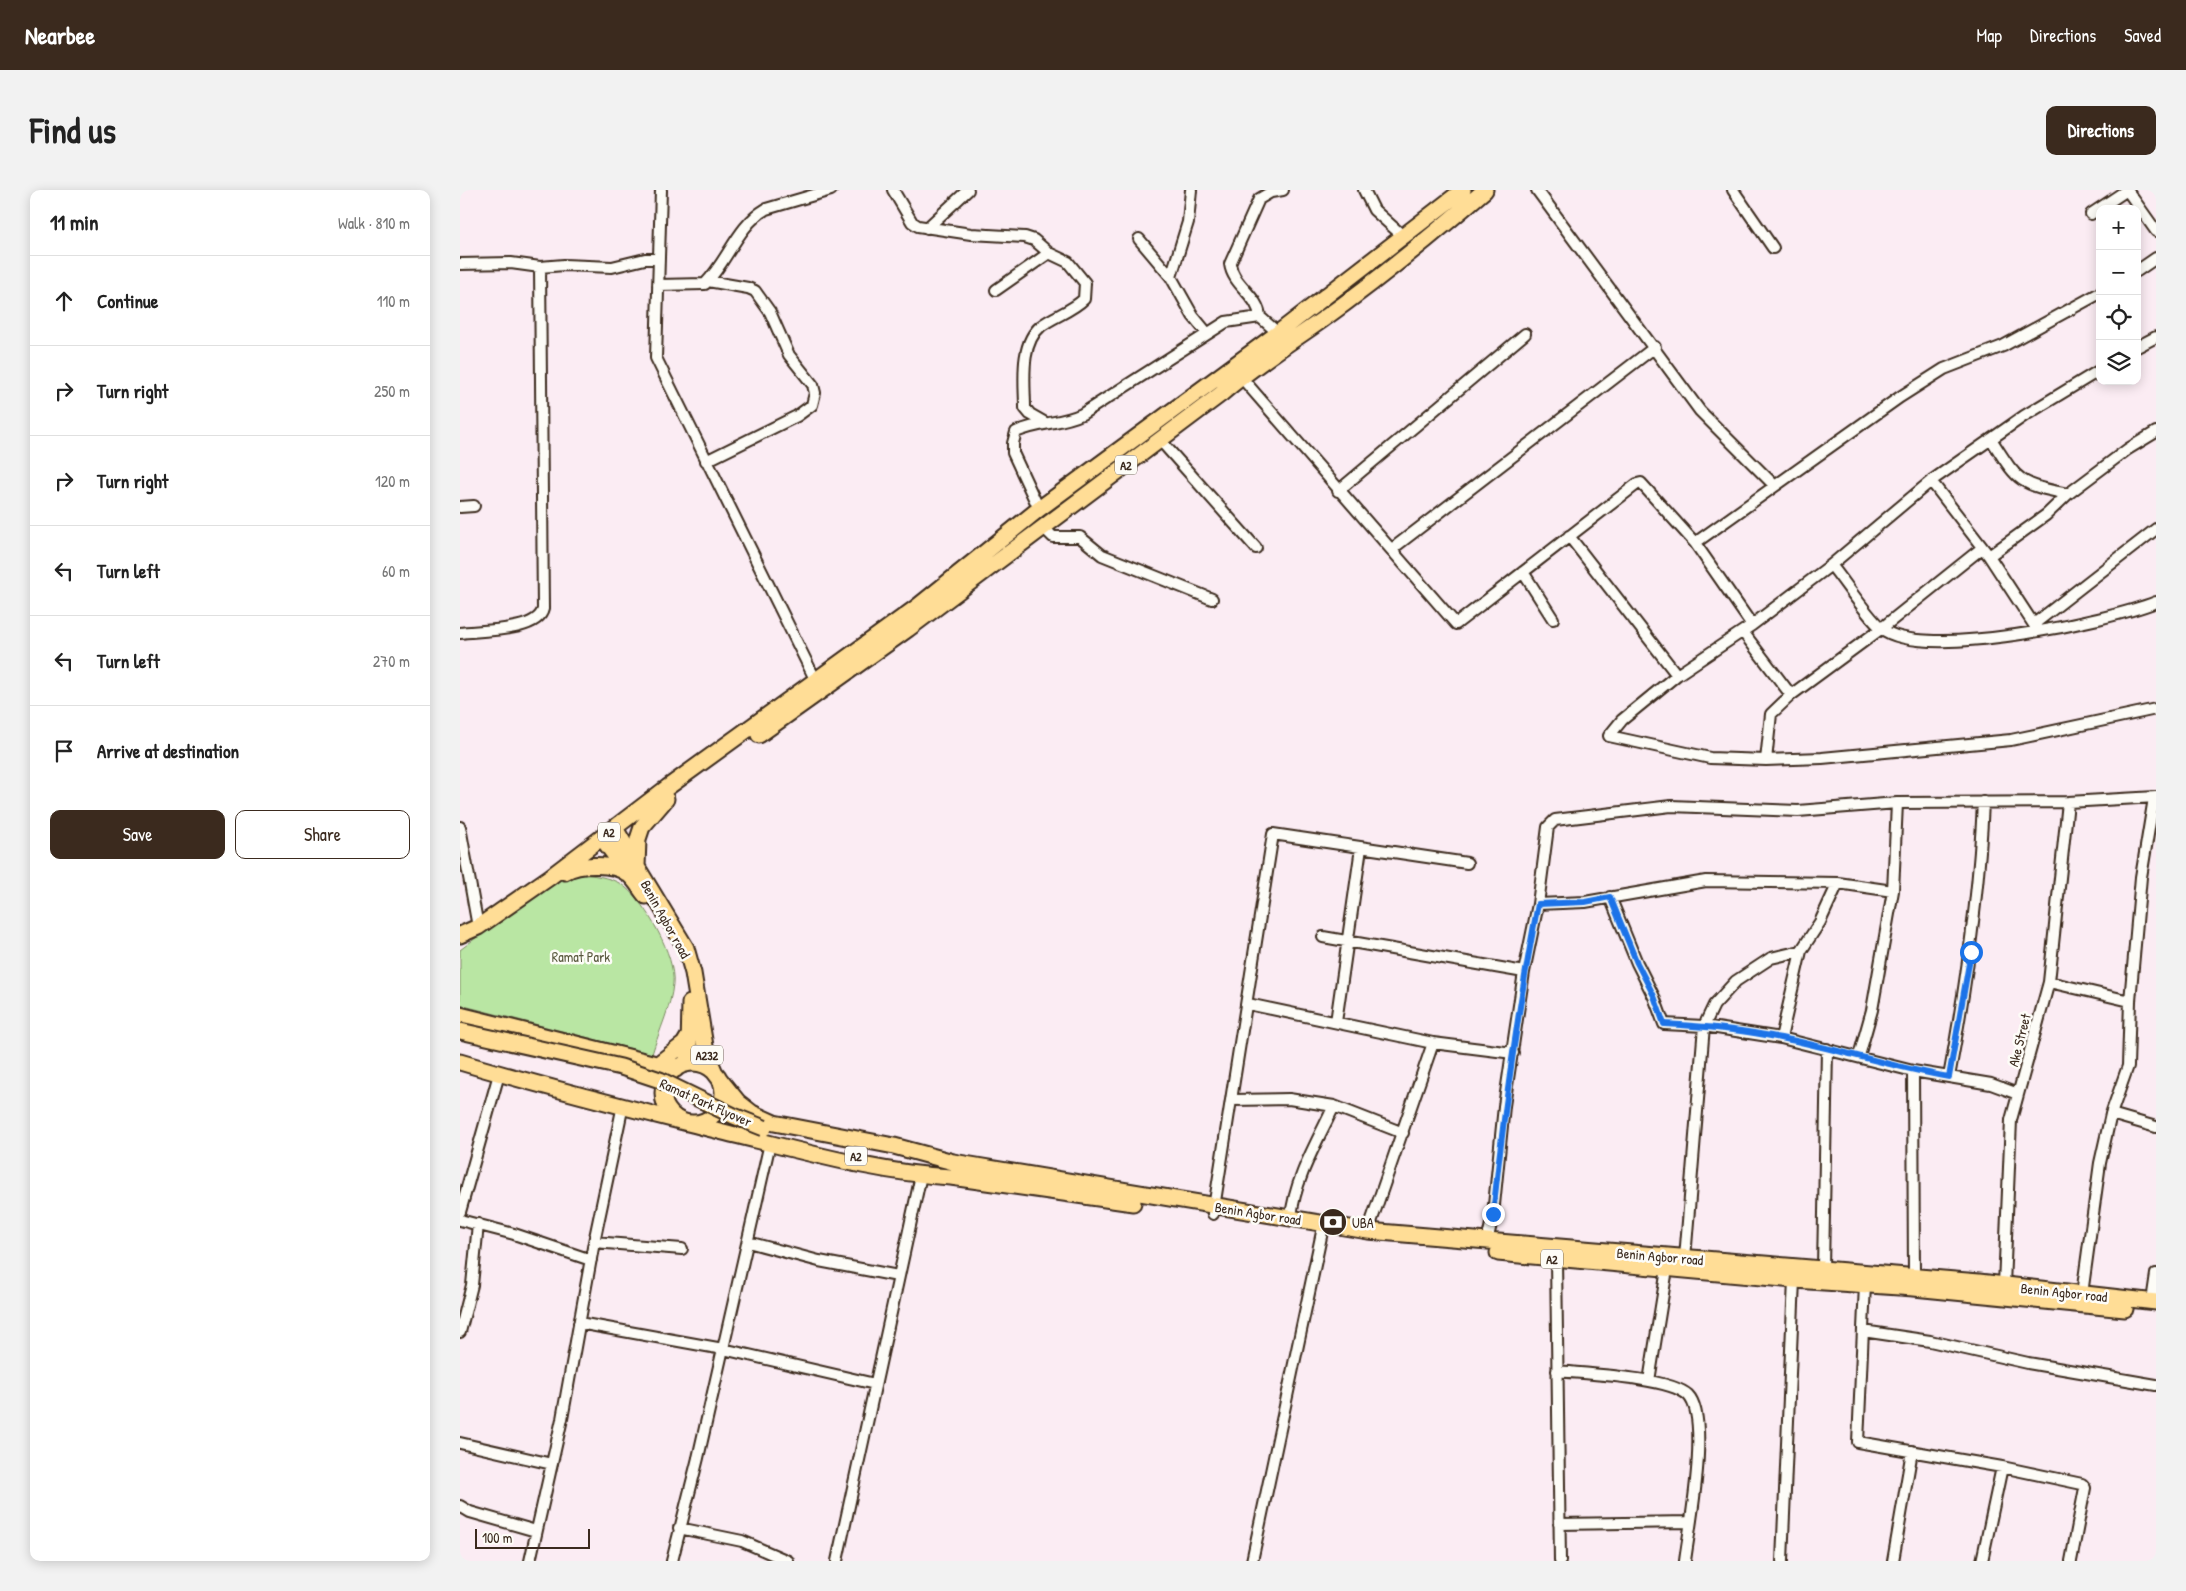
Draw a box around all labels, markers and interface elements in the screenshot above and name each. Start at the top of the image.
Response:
text: Nearbee [25,19,95,51]
text: Map [1977,23,2002,48]
text: Directions [2030,23,2096,48]
text: Saved [2124,23,2161,48]
button: Directions [2046,106,2156,155]
text: Find us [30,107,116,154]
map controls [2096,205,2141,385]
button: + [2096,205,2141,250]
text: 11 min [50,208,99,237]
text: Walk · 810 m [338,212,410,234]
button: − [2096,250,2141,295]
icon: ahead [50,287,78,315]
text: Continue [97,288,158,314]
text: 110 m [377,290,410,312]
button: locate [2096,295,2141,340]
button: layers [2096,340,2141,385]
icon: right [50,377,78,405]
text: Turn right [97,378,168,404]
text: 250 m [374,380,410,402]
road number: A2 [1115,456,1137,474]
icon: right [50,467,78,495]
text: Turn right [97,468,168,494]
text: 120 m [375,470,410,492]
icon: left [50,557,78,585]
text: Turn left [97,558,160,584]
text: 60 m [382,560,410,582]
icon: left [50,647,78,675]
text: Turn left [97,648,160,674]
text: 270 m [373,650,410,672]
icon: arrive [50,737,78,765]
text: Arrive at destination [97,738,239,764]
button: Save [50,810,225,859]
button: Share [235,810,410,859]
road number: A2 [598,822,620,842]
street label: Benin Agbor road [636,876,696,962]
route start [1960,941,1983,964]
park label: Ramat Park [552,947,610,966]
street label: Ake Street [2003,1011,2035,1069]
road number: A232 [691,1046,723,1064]
street label: Ramat Park Flyover [657,1073,755,1132]
road number: A2 [845,1146,867,1166]
street label: Benin Agbor road [1214,1197,1303,1230]
route end [1482,1203,1505,1226]
bank icon: UBA [1318,1207,1348,1237]
place label: UBA [1352,1213,1374,1232]
street label: Benin Agbor road [1616,1243,1705,1270]
road number: A2 [1541,1250,1563,1268]
street label: Benin Agbor road [2020,1278,2109,1307]
scale bar [475,1526,590,1549]
text: 100 m [482,1528,512,1547]

